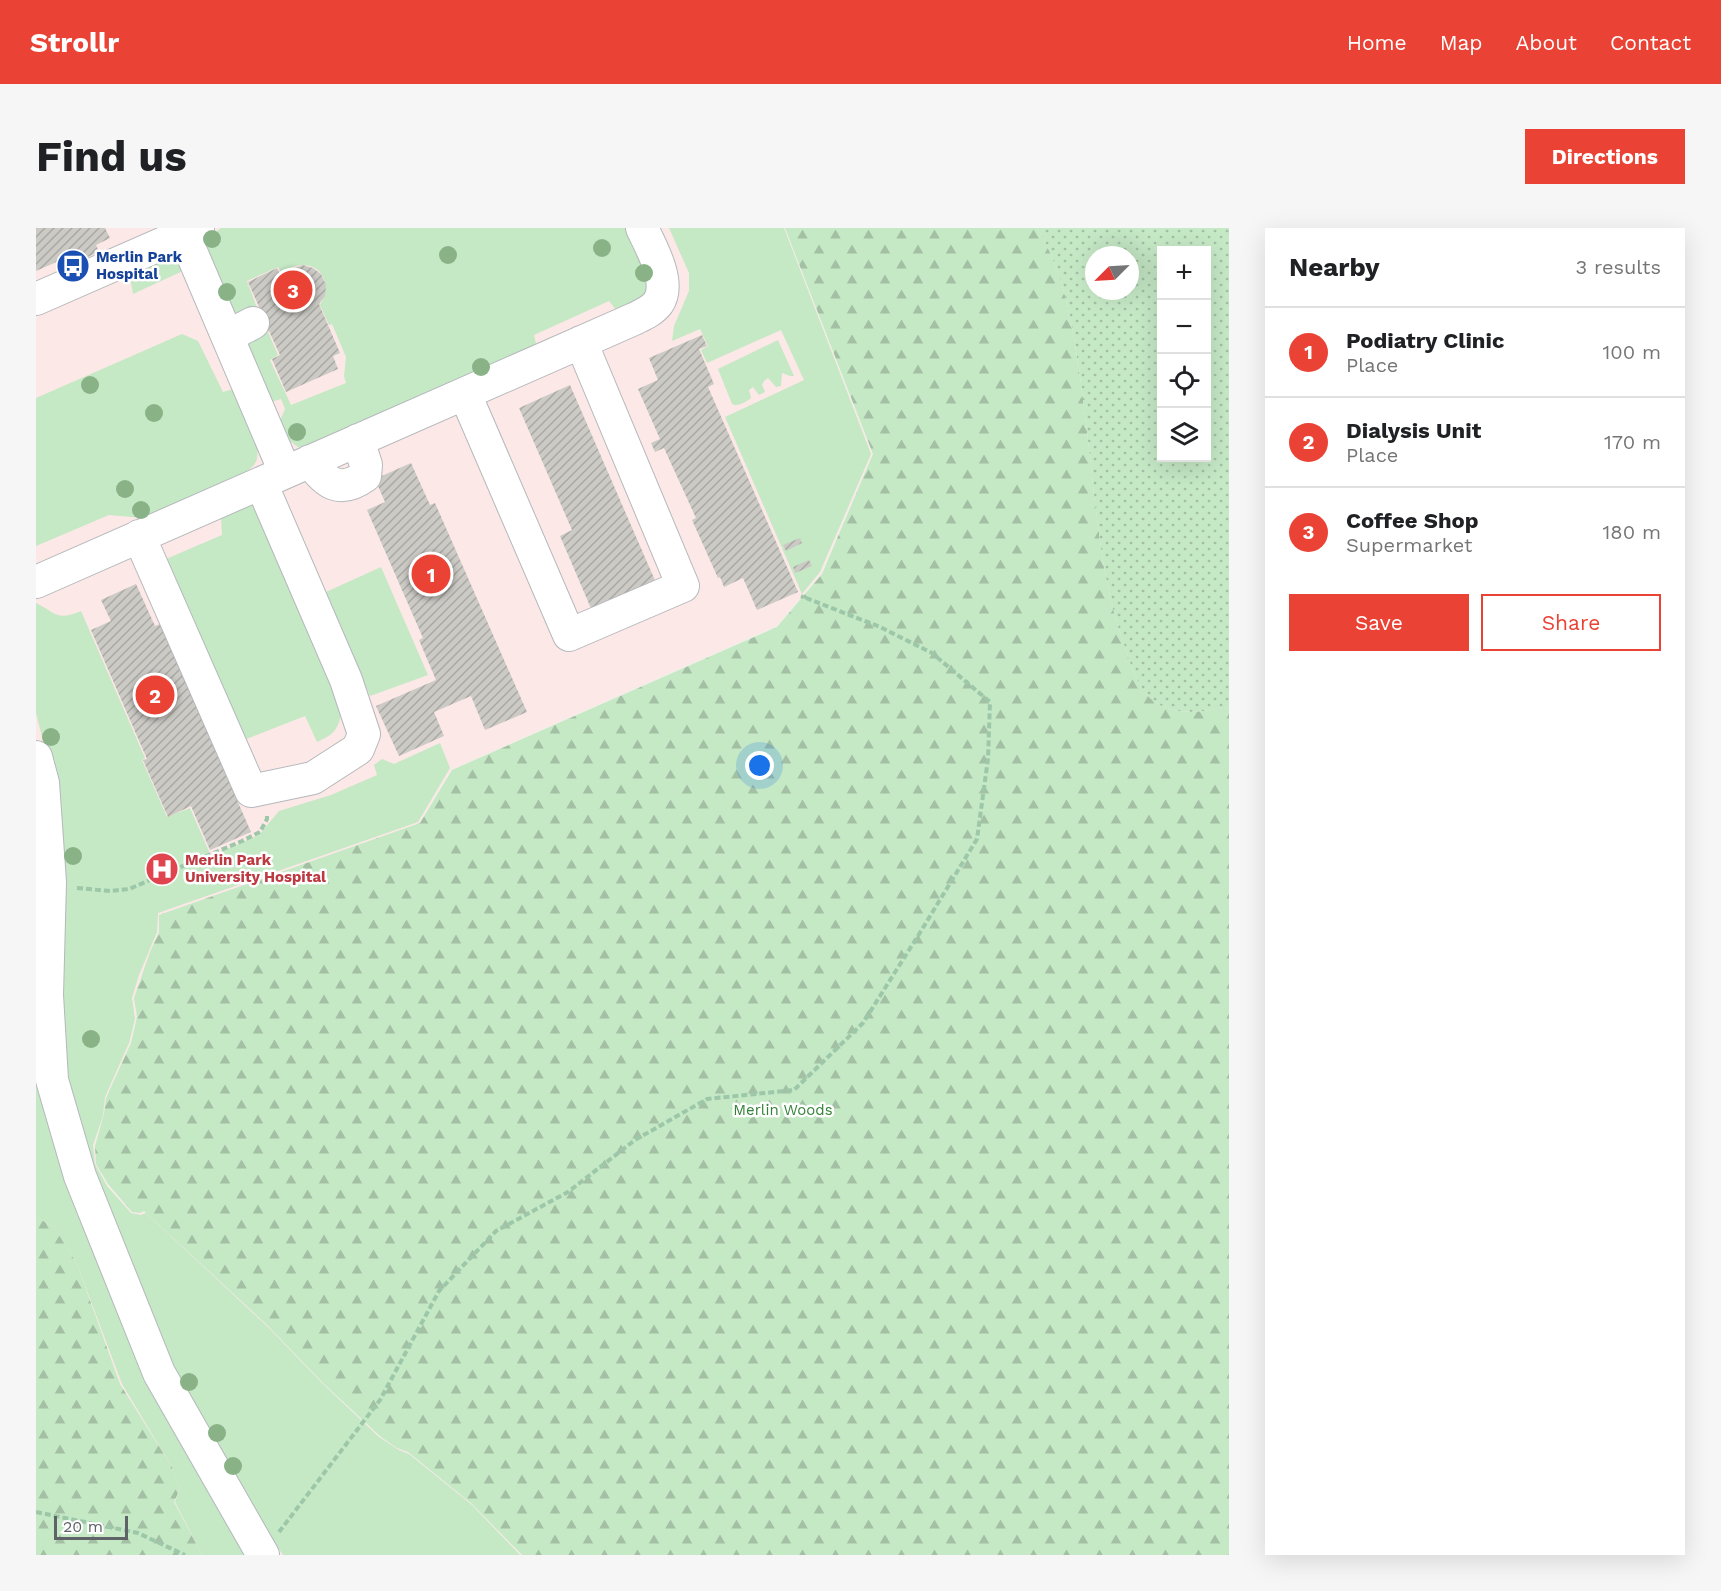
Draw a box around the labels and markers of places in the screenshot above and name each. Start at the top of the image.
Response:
bus stop icon: Merlin Park Hospital [55,248,91,284]
place label: Merlin Park Hospital [96,248,183,283]
pin: 3 [274,268,312,312]
pin: 1 [412,552,450,596]
pin: 2 [136,672,174,718]
hospital icon: Merlin Park University Hospital [144,851,180,887]
place label: Merlin Park University Hospital [185,851,326,886]

